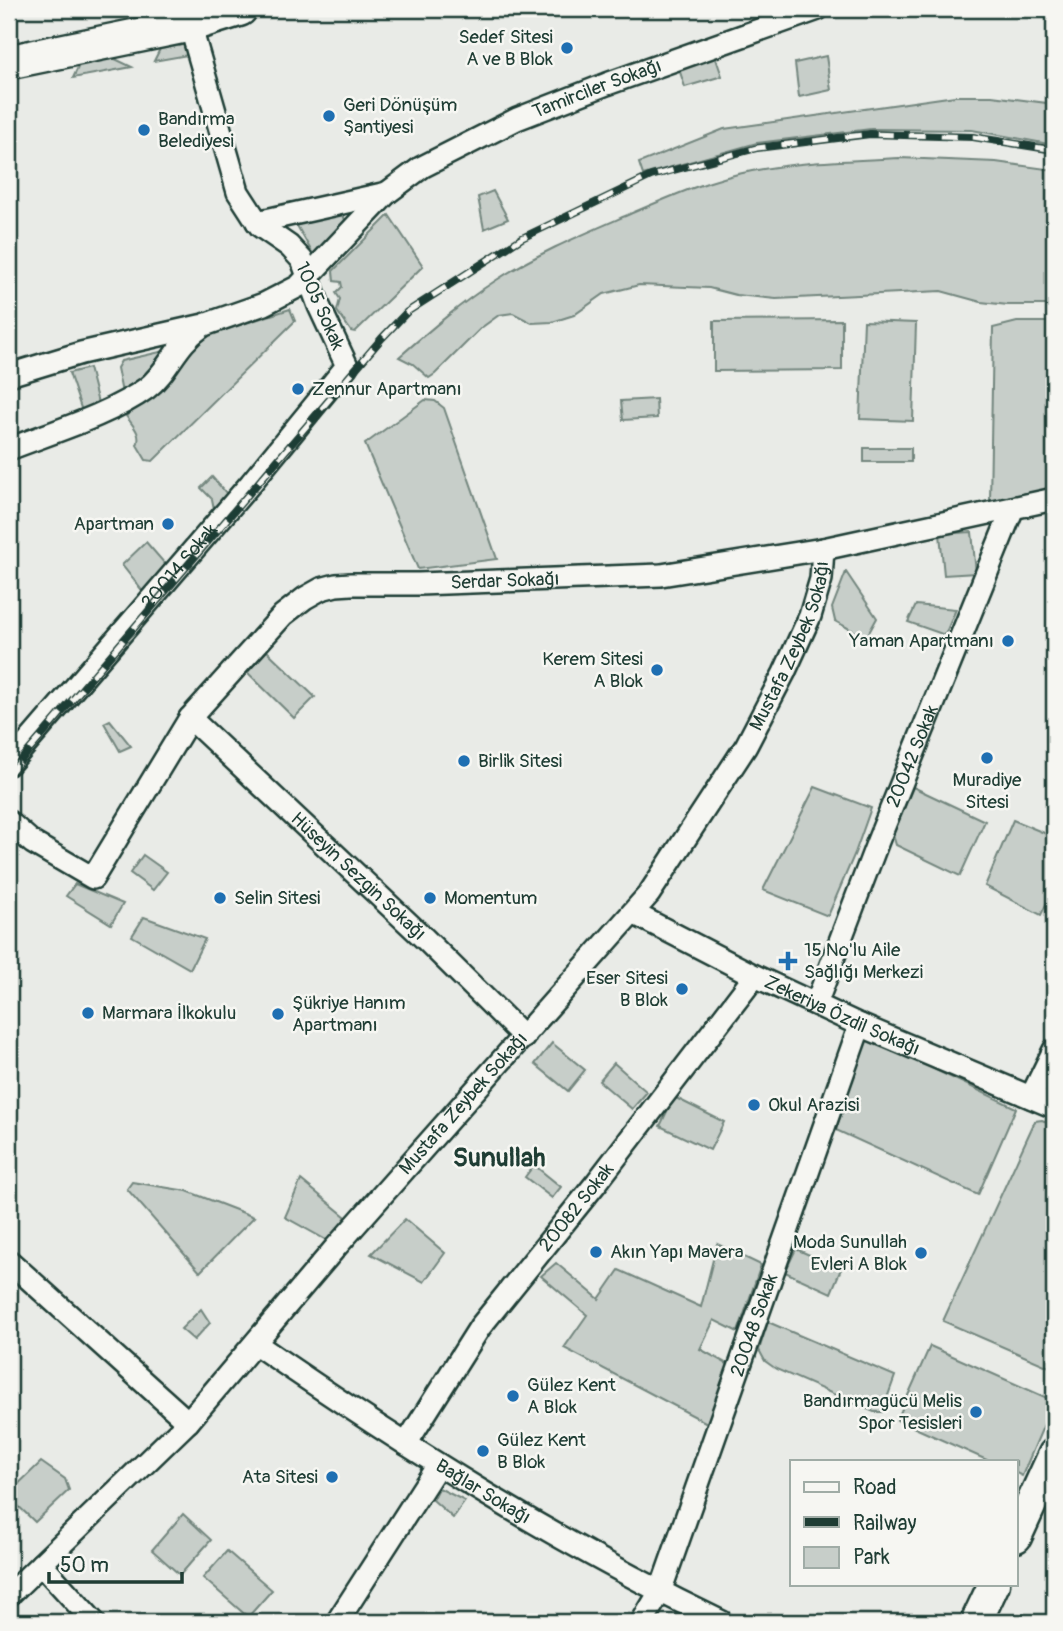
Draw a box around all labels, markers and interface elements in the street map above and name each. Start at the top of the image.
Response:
place label: Sedef Sitesi A ve B Blok [458,25,553,71]
marker: Sedef Sitesi A ve B Blok [559,40,575,56]
street label: Tamirciler Sokağı [529,54,665,124]
place label: Geri Dönüşüm Şantiyesi [343,93,458,139]
place label: Bandırma Belediyesi [158,107,235,153]
marker: Geri Dönüşüm Şantiyesi [321,108,337,124]
marker: Bandırma Belediyesi [136,122,152,138]
street label: 1005 Sokak [290,258,350,354]
place label: Zennur Apartmanı [312,377,462,401]
marker: Zennur Apartmanı [290,381,306,397]
place label: Apartman [74,512,154,536]
marker: Apartman [160,516,176,532]
street label: 20014 Sokak [136,519,223,614]
street label: Mustafa Zeybek Sokağı [744,560,834,735]
street label: Serdar Sokağı [450,567,560,595]
place label: Yaman Apartmanı [848,629,994,653]
marker: Yaman Apartmanı [1000,633,1016,649]
place label: Kerem Sitesi A Blok [542,647,643,693]
marker: Kerem Sitesi A Blok [649,662,665,678]
street label: 20042 Sokak [881,701,944,811]
place label: Birlik Sitesi [478,749,562,773]
marker: Muradiye Sitesi [979,750,995,766]
marker: Birlik Sitesi [456,753,472,769]
place label: Muradiye Sitesi [953,768,1022,814]
street label: Hüseyin Sezgin Sokağı [286,807,431,946]
place label: Selin Sitesi [234,886,320,910]
place label: Momentum [444,886,537,910]
marker: Selin Sitesi [212,890,228,906]
marker: Momentum [422,890,438,906]
place label: 15 No'lu Aile Sağlığı Merkezi [804,938,923,984]
marker: 15 No'lu Aile Sağlığı Merkezi [778,951,798,971]
place label: Eser Sitesi B Blok [586,966,668,1012]
street label: Zekeriya Özdil Sokağı [760,970,924,1061]
marker: Eser Sitesi B Blok [674,981,690,997]
place label: Şükriye Hanım Apartmanı [292,991,406,1037]
place label: Marmara İlkokulu [102,1001,236,1025]
marker: Marmara İlkokulu [80,1005,96,1021]
marker: Şükriye Hanım Apartmanı [270,1006,286,1022]
street label: Mustafa Zeybek Sokağı [394,1027,533,1180]
place label: Okul Arazisi [768,1093,859,1117]
marker: Okul Arazisi [746,1097,762,1113]
district label: Sunullah [453,1142,545,1174]
street label: 20082 Sokak [534,1158,619,1257]
place label: Moda Sunullah Evleri A Blok [793,1230,907,1276]
place label: Akın Yapı Mavera [610,1240,744,1264]
marker: Akın Yapı Mavera [588,1244,604,1260]
marker: Moda Sunullah Evleri A Blok [913,1245,929,1261]
street label: 20048 Sokak [725,1270,783,1380]
place label: Gülez Kent A Blok [527,1373,616,1419]
marker: Gülez Kent A Blok [505,1388,521,1404]
place label: Bandırmagücü Melis Spor Tesisleri [803,1389,962,1435]
marker: Bandırmagücü Melis Spor Tesisleri [968,1404,984,1420]
place label: Gülez Kent B Blok [497,1428,586,1474]
marker: Gülez Kent B Blok [475,1443,491,1459]
street label: Bağlar Sokağı [431,1454,535,1530]
legend [790,1460,1018,1586]
place label: Ata Sitesi [242,1465,318,1489]
marker: Ata Sitesi [324,1469,340,1485]
text: Road [853,1474,897,1501]
text: Railway [853,1510,917,1537]
scale bar [49,1540,182,1584]
text: Park [853,1544,890,1571]
text: 50 m [60,1552,109,1579]

